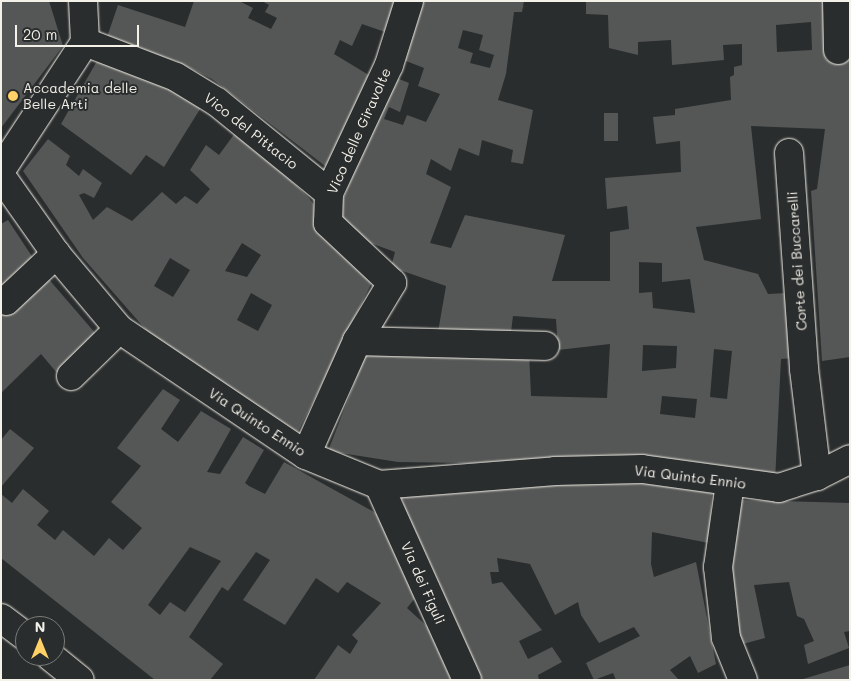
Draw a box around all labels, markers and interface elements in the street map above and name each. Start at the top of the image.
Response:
scale bar [18,15,141,47]
text: 20 m [23,24,57,44]
street label: Vico delle Giravolte [324,65,394,197]
place label: Accademia delle Belle Arti [23,80,137,112]
street label: Vico del Pittacio [201,89,301,173]
marker: Accademia delle Belle Arti [7,90,19,102]
street label: Corte dei Buccarelli [784,191,810,331]
street label: Via Quinto Ennio [205,384,309,460]
street label: Via Quinto Ennio [633,462,747,492]
street label: Via dei Figuli [397,539,449,627]
north arrow [15,616,65,666]
text: N [35,617,45,636]

